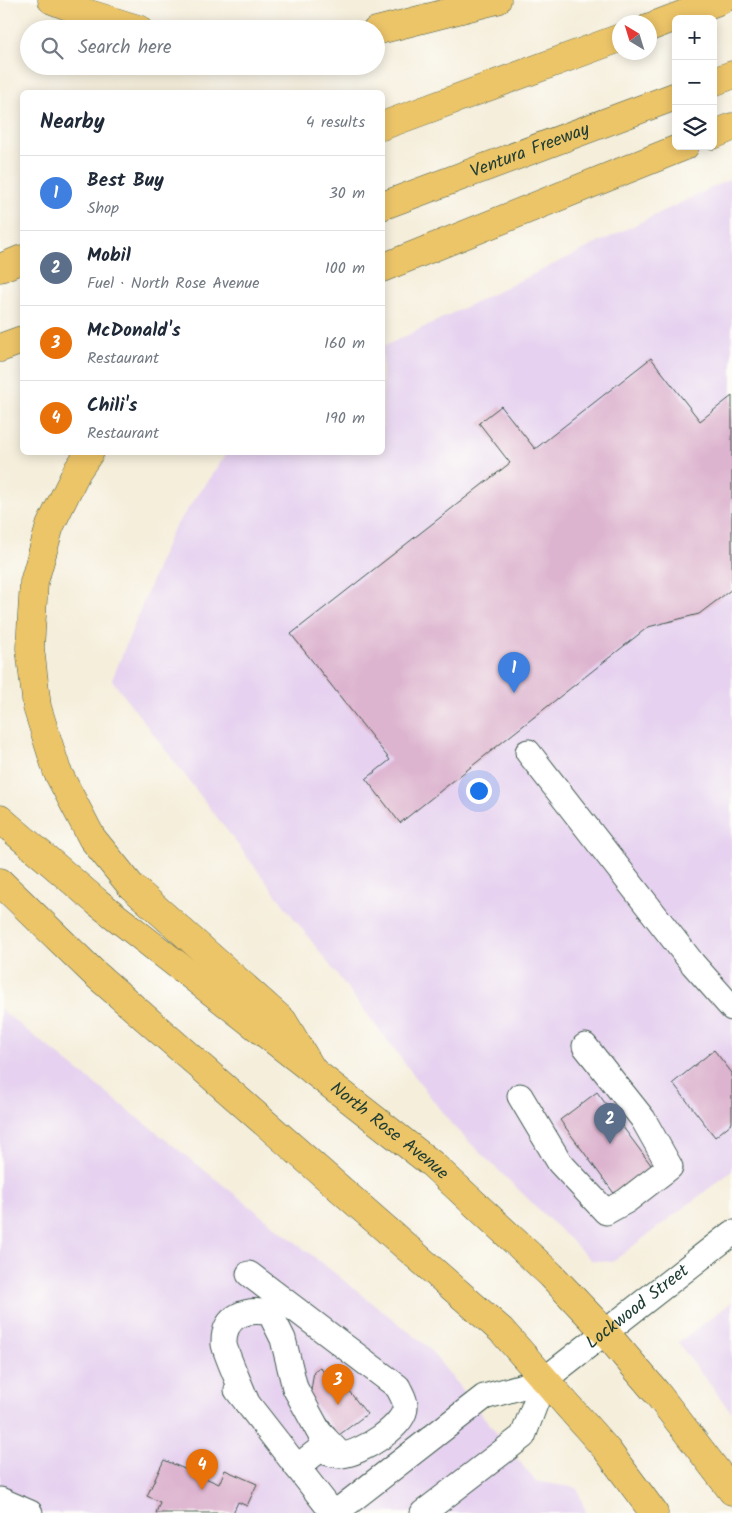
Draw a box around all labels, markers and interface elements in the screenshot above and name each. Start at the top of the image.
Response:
north arrow [612,15,657,60]
map controls [672,15,717,150]
button: + [672,15,717,60]
search box [20,20,385,75]
text: Search here [78,33,172,63]
icon: search [38,34,66,62]
button: − [672,60,717,105]
button: layers [672,105,717,150]
text: Nearby [40,106,105,139]
text: 4 results [306,110,365,135]
street label: Ventura Freeway [466,115,594,186]
text: Best Buy [87,166,164,196]
text: 1 [54,181,58,206]
text: 30 m [329,181,365,206]
text: Shop [87,196,119,221]
text: Mobil [87,241,131,271]
text: 2 [51,256,61,281]
text: 100 m [325,256,365,281]
text: Fuel · North Rose Avenue [87,271,260,296]
text: McDonald's [87,316,181,346]
text: 3 [52,331,60,356]
text: 160 m [324,331,365,356]
text: Restaurant [87,346,159,371]
text: Chili's [87,391,137,421]
text: 4 [52,406,60,431]
text: 190 m [325,406,365,431]
text: Restaurant [87,421,159,446]
pin: 1 [498,652,530,693]
your location [466,778,492,804]
street label: North Rose Avenue [324,1075,455,1187]
pin: 2 [594,1103,626,1144]
street label: Lockwood Street [580,1256,696,1357]
pin: 3 [322,1364,354,1405]
pin: 4 [186,1449,218,1490]

